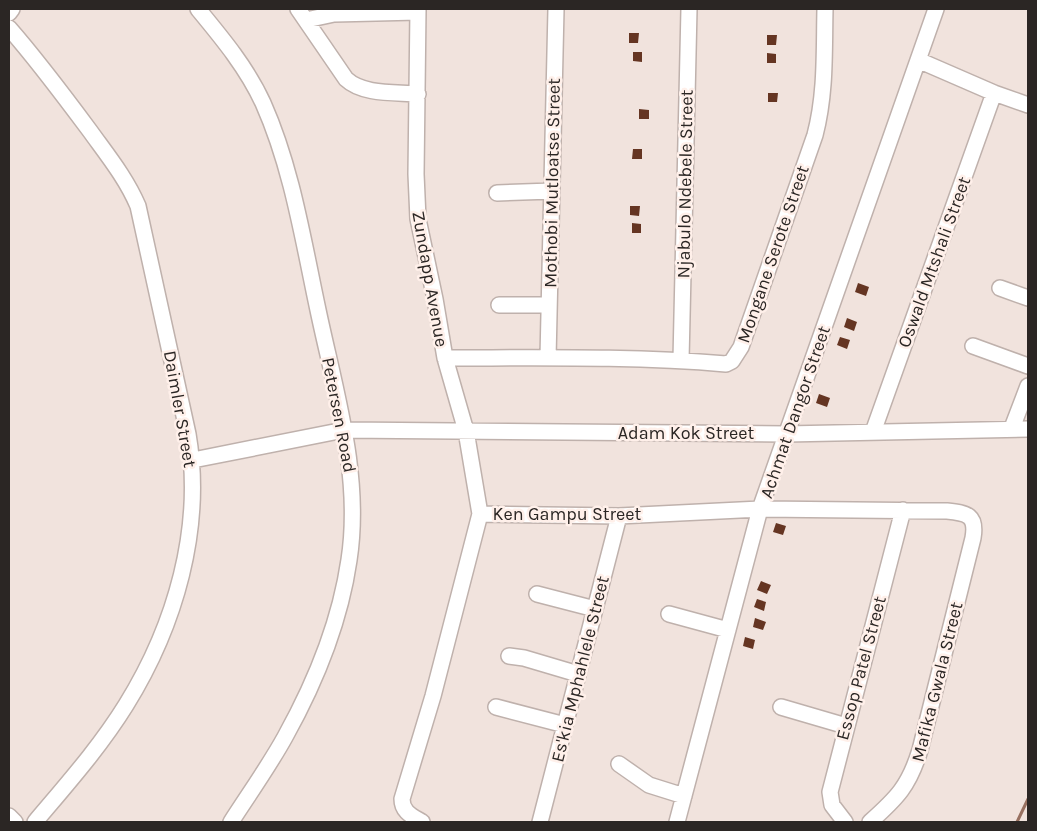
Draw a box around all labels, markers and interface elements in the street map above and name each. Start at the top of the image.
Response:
street label: Mothobi Mutloatse Street [539,78,565,288]
street label: Njabulo Ndebele Street [672,89,698,279]
street label: Mongane Serote Street [732,162,814,346]
street label: Oswald Mtshali Street [893,173,975,350]
street label: Zundapp Avenue [407,209,453,349]
street label: Achmat Dangor Street [755,323,835,501]
street label: Daimler Street [159,349,201,469]
street label: Petersen Road [317,355,361,475]
street label: Adam Kok Street [618,422,755,444]
street label: Ken Gampu Street [493,503,642,525]
street label: Es'kia Mphahlele Street [546,573,614,764]
street label: Essop Patel Street [831,593,891,742]
street label: Mafika Gwala Street [906,599,968,764]

